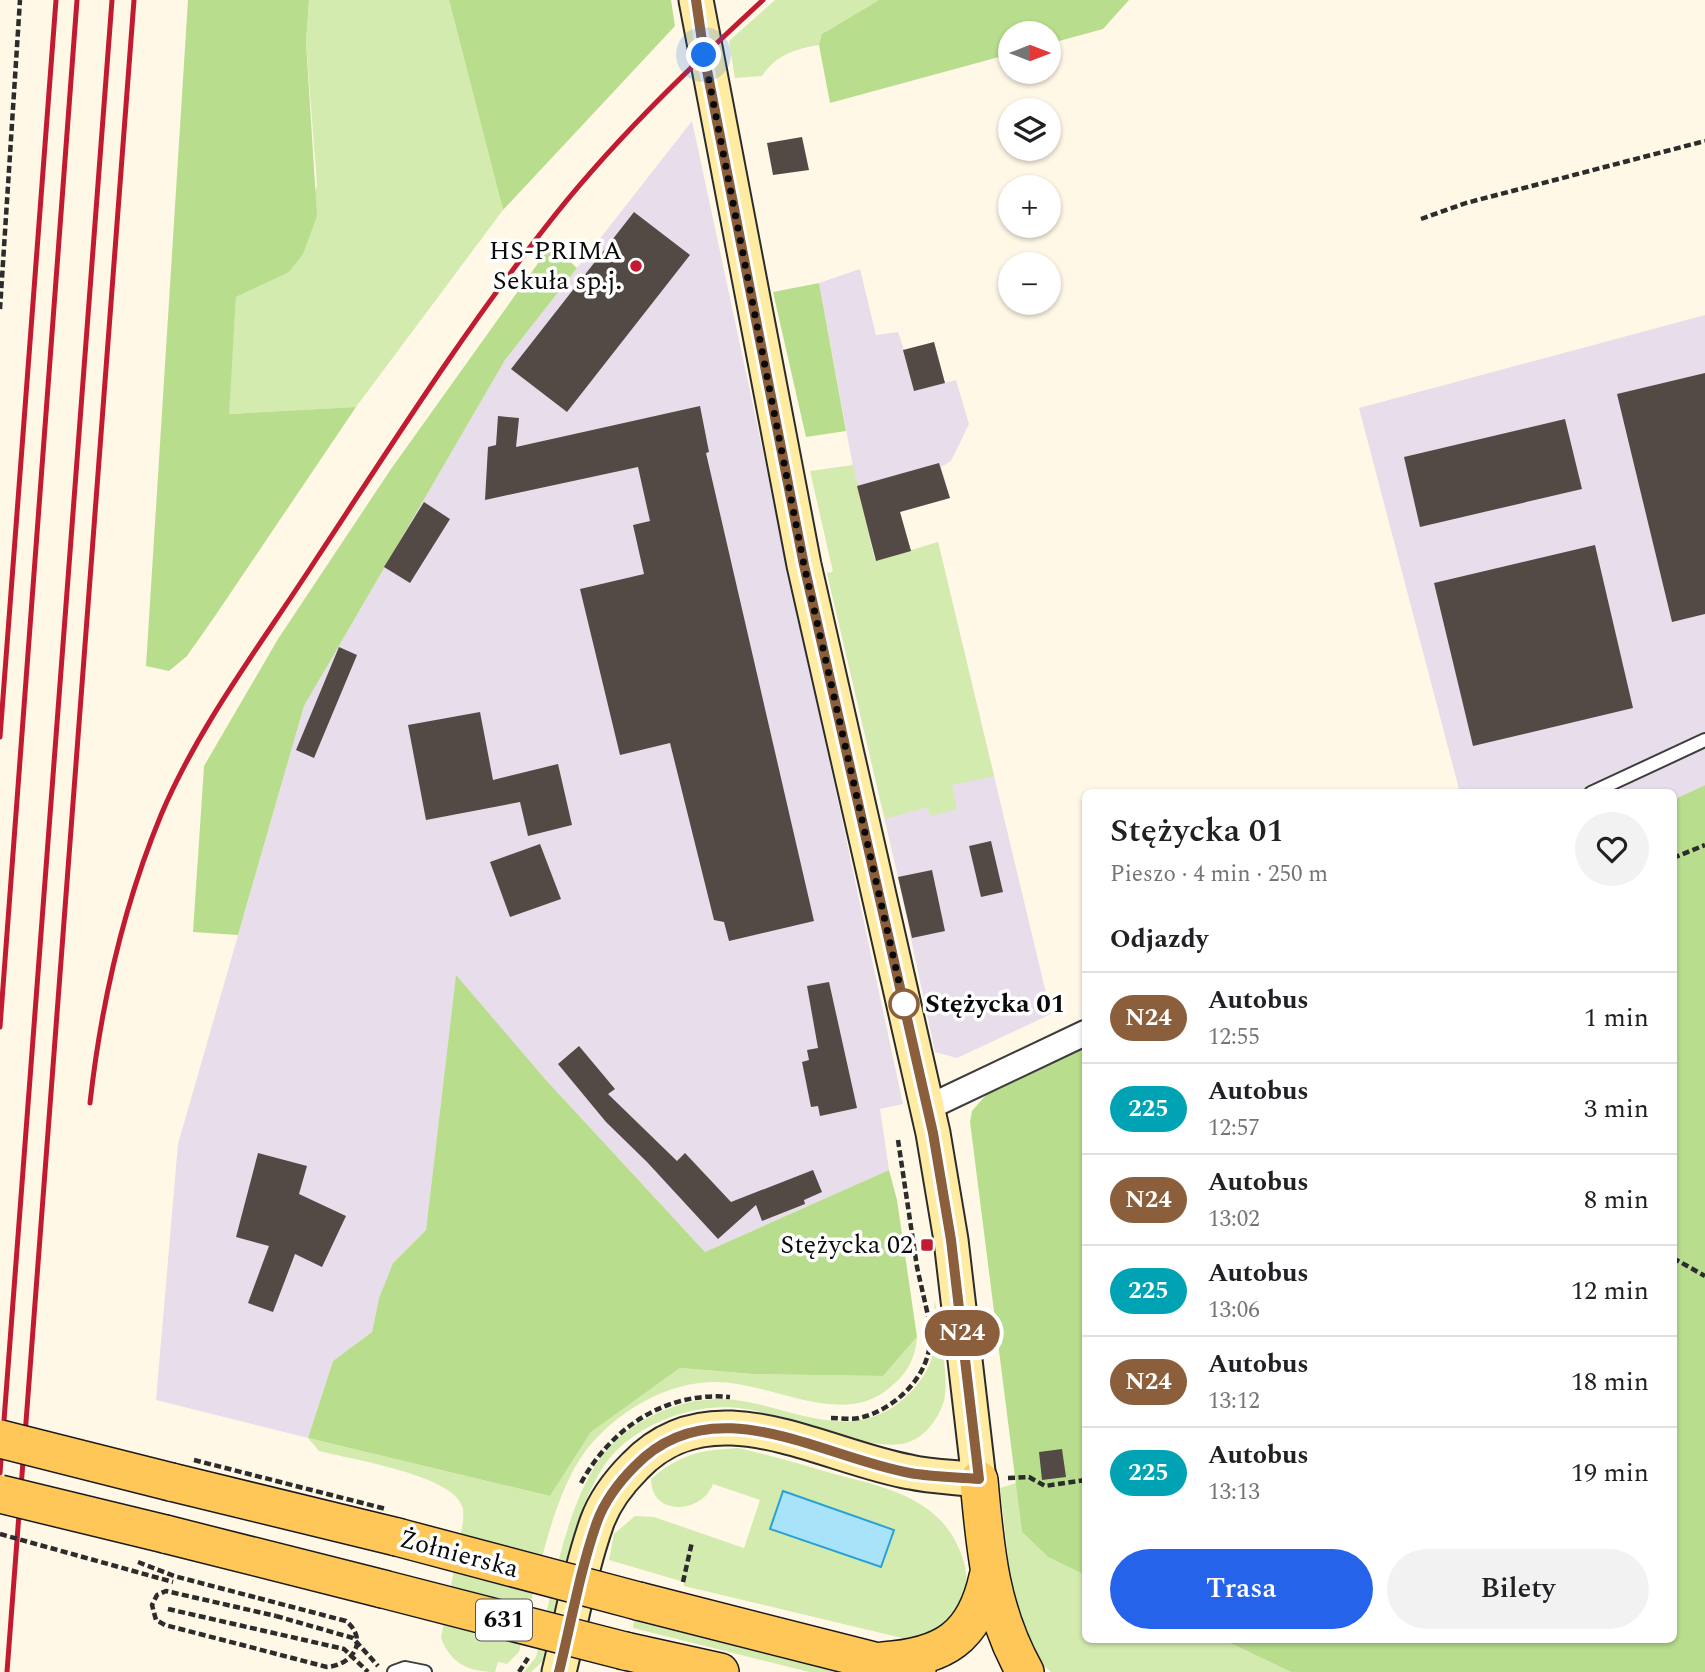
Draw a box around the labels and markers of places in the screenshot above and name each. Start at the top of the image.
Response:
place label: HS-PRIMA Sekuła sp.j. [489,231,622,301]
marker: HS-PRIMA Sekuła sp.j. [628,258,644,274]
place label: Stężycka 01 [925,984,1065,1024]
marker: Stężycka 01 [889,989,919,1019]
place label: Stężycka 02 [780,1225,913,1265]
marker: Stężycka 02 [919,1237,935,1253]

